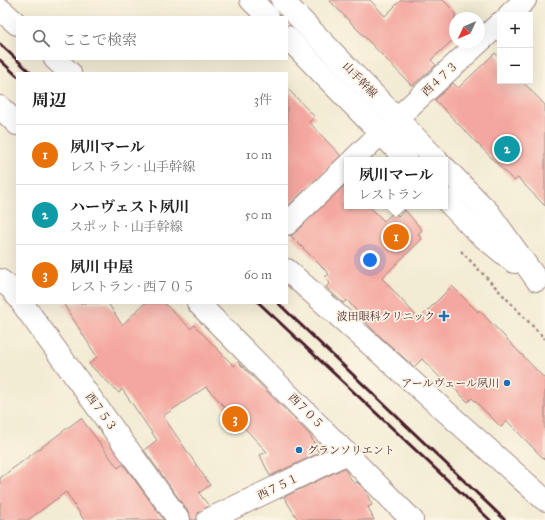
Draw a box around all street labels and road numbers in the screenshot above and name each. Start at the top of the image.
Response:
street label: 西４７３ [419,59,461,99]
street label: 山手幹線 [340,60,380,100]
street label: 西７５３ [83,390,119,434]
street label: 西７０５ [286,391,326,431]
street label: 西７５１ [255,472,301,502]

